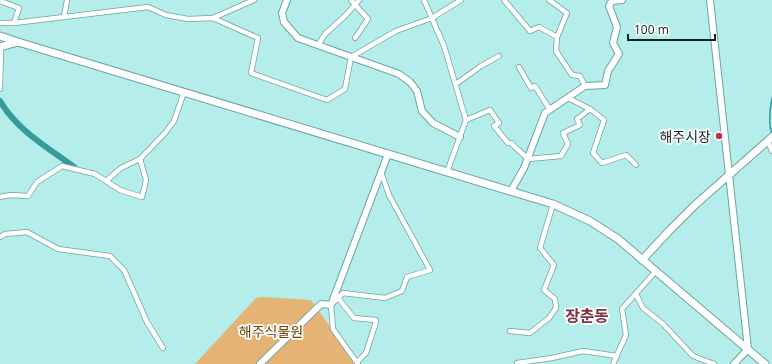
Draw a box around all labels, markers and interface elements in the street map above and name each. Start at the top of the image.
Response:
scale bar [628,16,715,42]
text: 100 m [634,21,669,38]
place label: 해주시장 [659,127,711,146]
marker: 해주시장 [714,131,724,141]
district label: 장춘동 [565,305,609,327]
park label: 해주식물원 [239,322,303,341]

